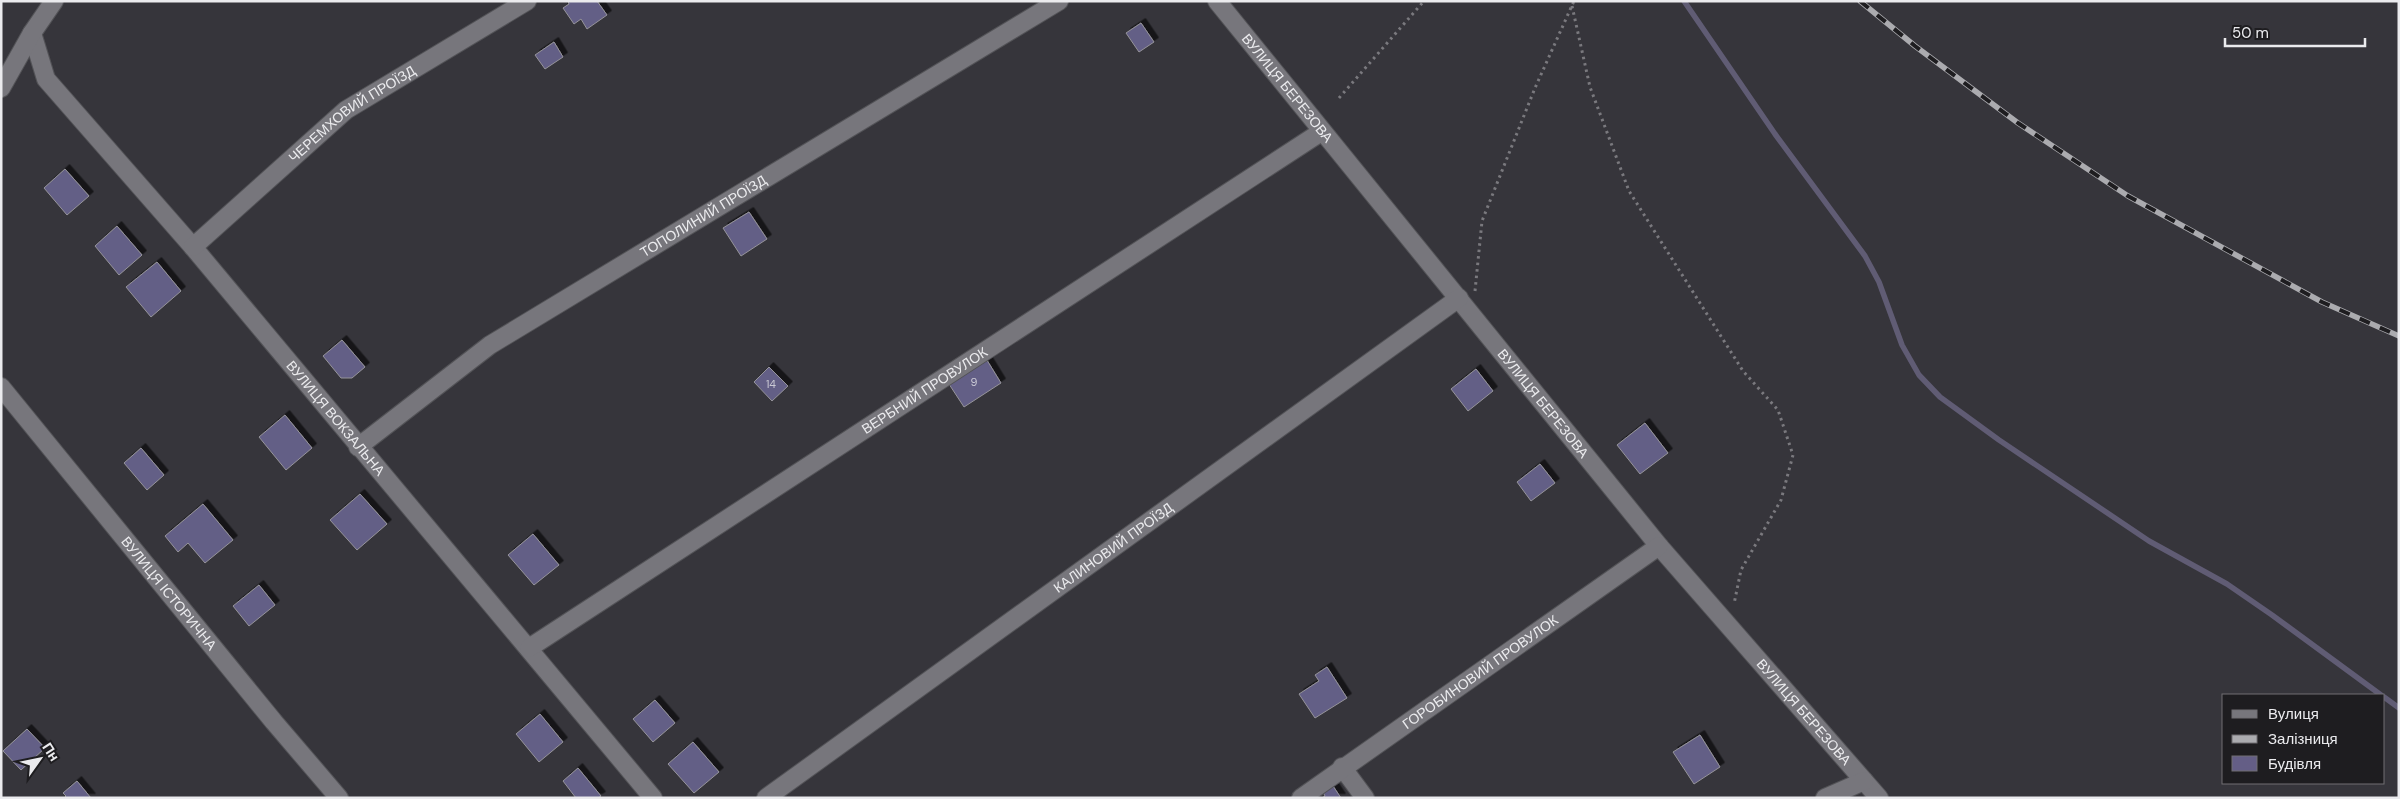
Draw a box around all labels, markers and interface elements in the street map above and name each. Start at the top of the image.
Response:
scale bar [2225,15,2365,47]
text: 50 m [2232,23,2269,43]
street label: ВУЛИЦЯ БЕРЕЗОВА [1238,30,1338,147]
street label: ЧЕРЕМХОВИЙ ПРОЇЗД [285,61,419,166]
street label: ТОПОЛИНИЙ ПРОЇЗД [637,171,770,261]
street label: ВЕРБНИЙ ПРОВУЛОК [858,342,992,438]
street label: ВУЛИЦЯ БЕРЕЗОВА [1494,345,1593,462]
street label: ВУЛИЦЯ ВОКЗАЛЬНА [282,357,389,480]
house number: 9 [971,375,978,389]
house number: 14 [766,377,776,391]
street label: КАЛИНОВИЙ ПРОЇЗД [1050,498,1177,597]
street label: ВУЛИЦЯ ІСТОРИЧНА [117,533,221,654]
street label: ГОРОБИНОВИЙ ПРОВУЛОК [1399,610,1562,733]
street label: ВУЛИЦЯ БЕРЕЗОВА [1753,655,1856,769]
legend [2222,694,2385,784]
text: Вулиця [2268,704,2319,724]
text: Залізниця [2268,729,2338,749]
north arrow [15,734,65,784]
text: Пн [38,739,63,765]
text: Будівля [2268,754,2321,774]

